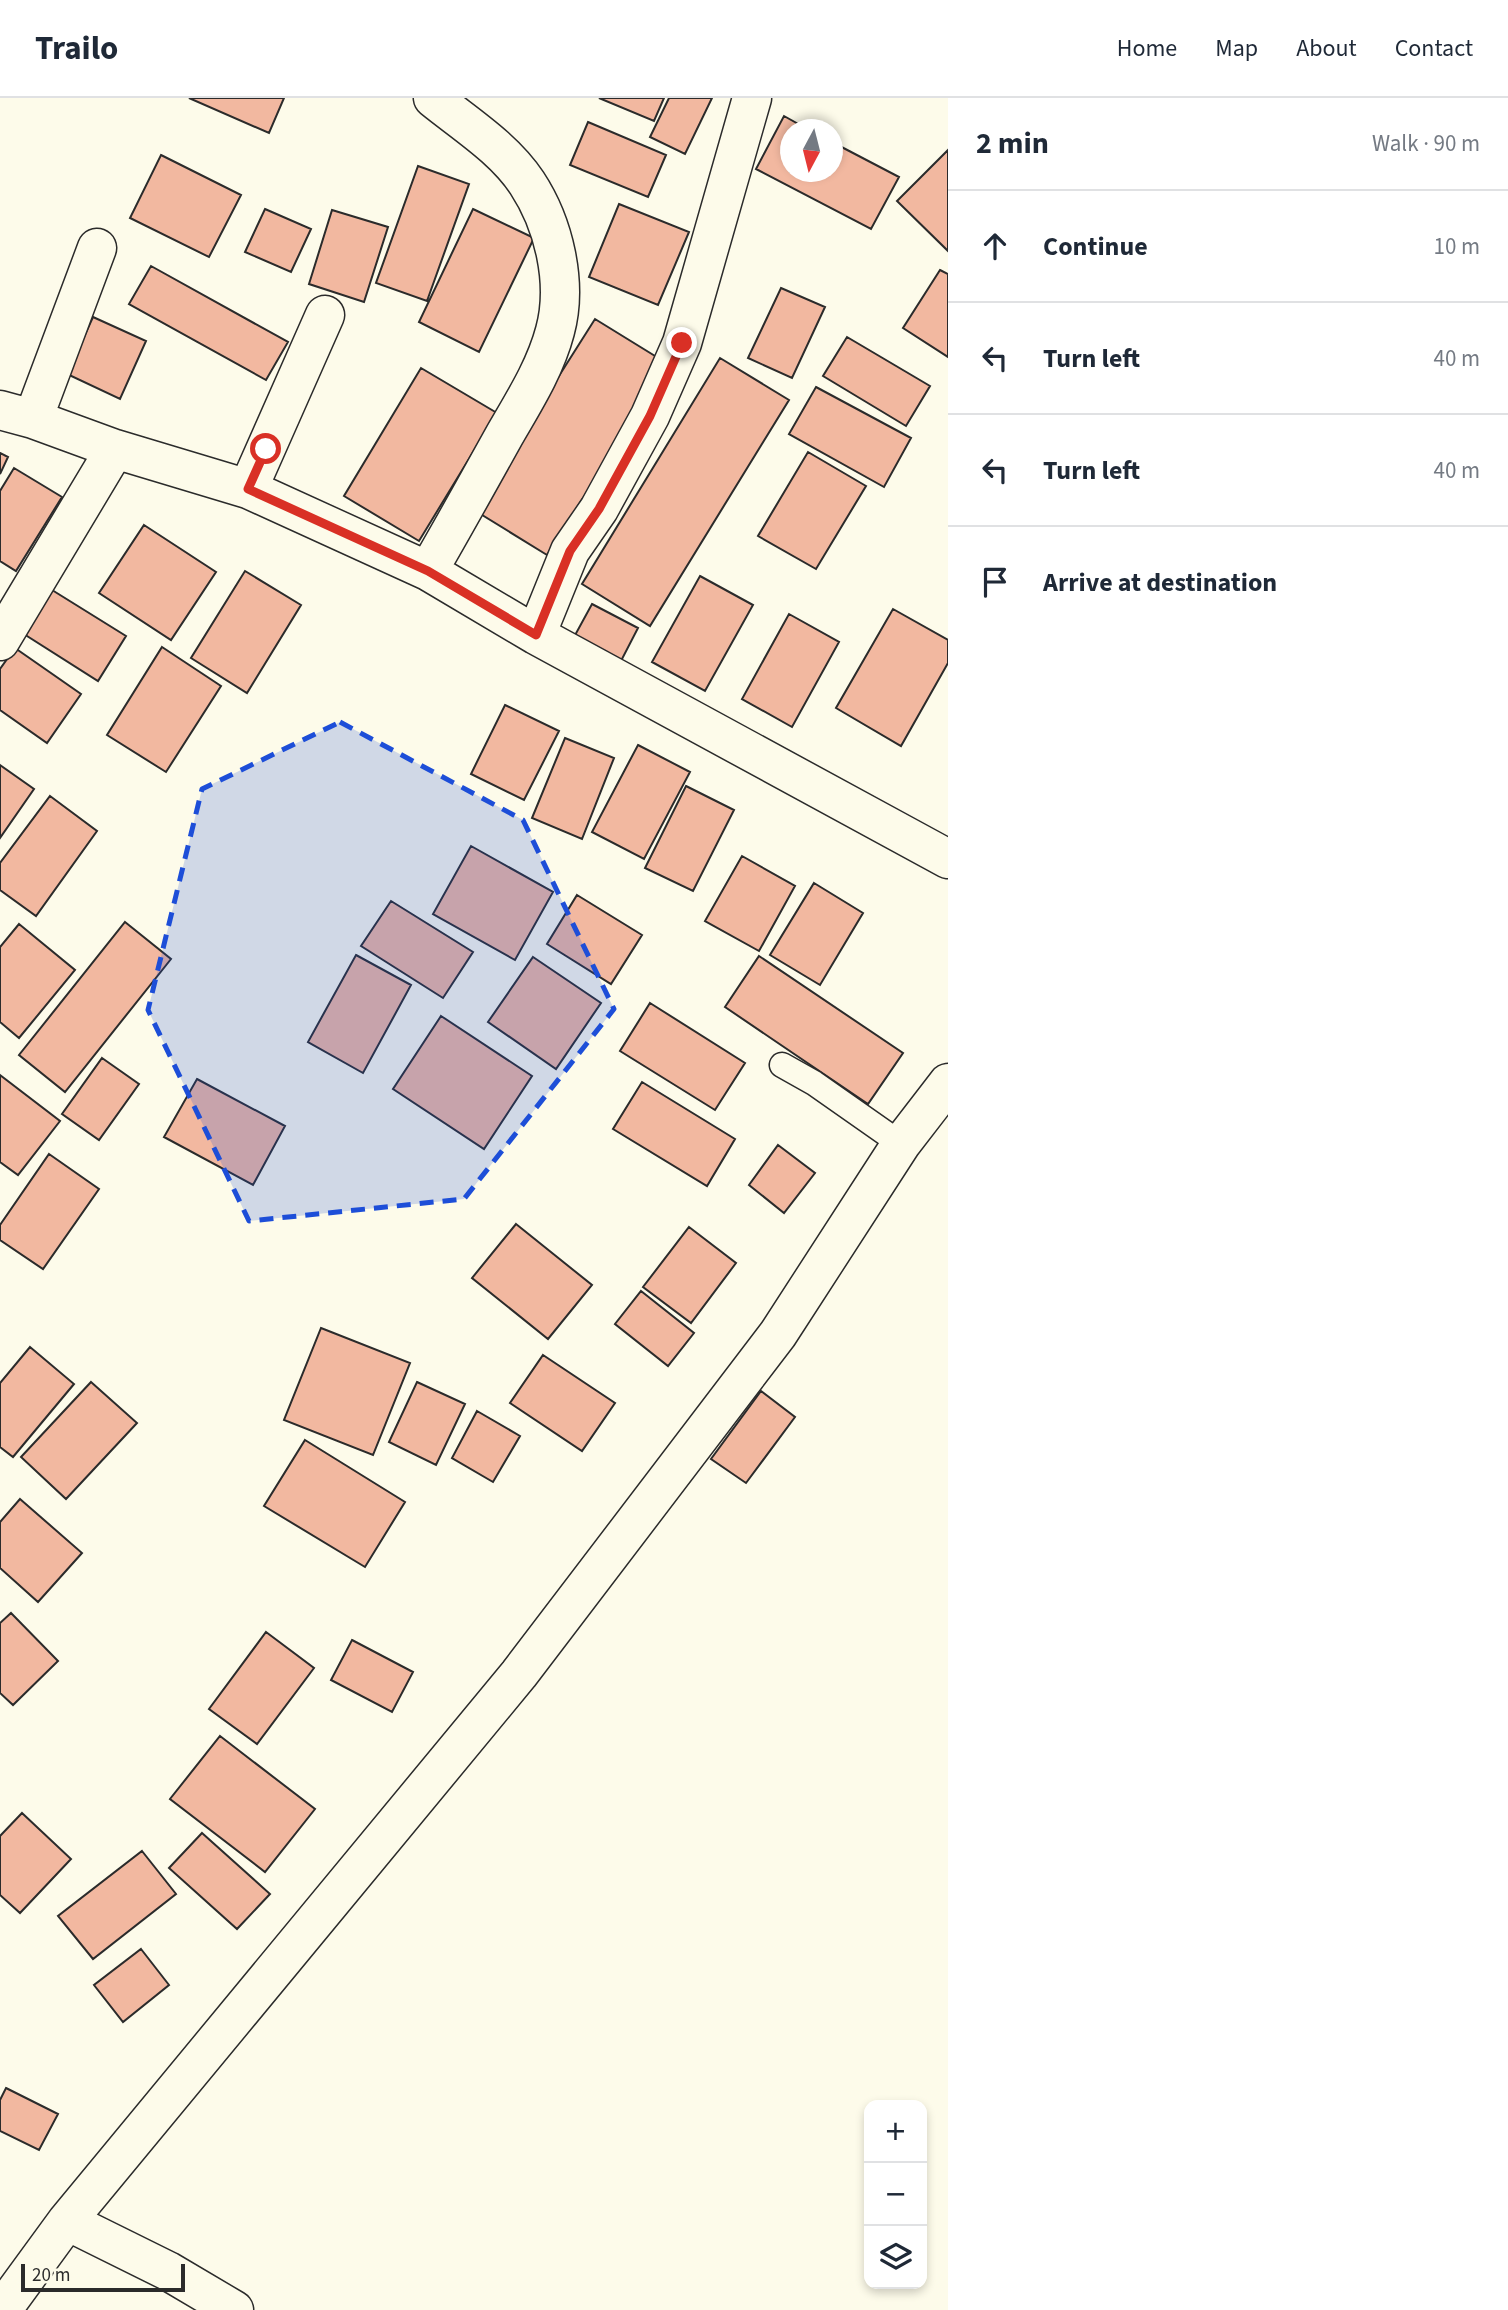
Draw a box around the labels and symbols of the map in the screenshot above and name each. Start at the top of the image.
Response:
north arrow [780,119,843,182]
route end [666,327,697,358]
route start [250,433,281,464]
scale bar [21,2261,186,2293]

